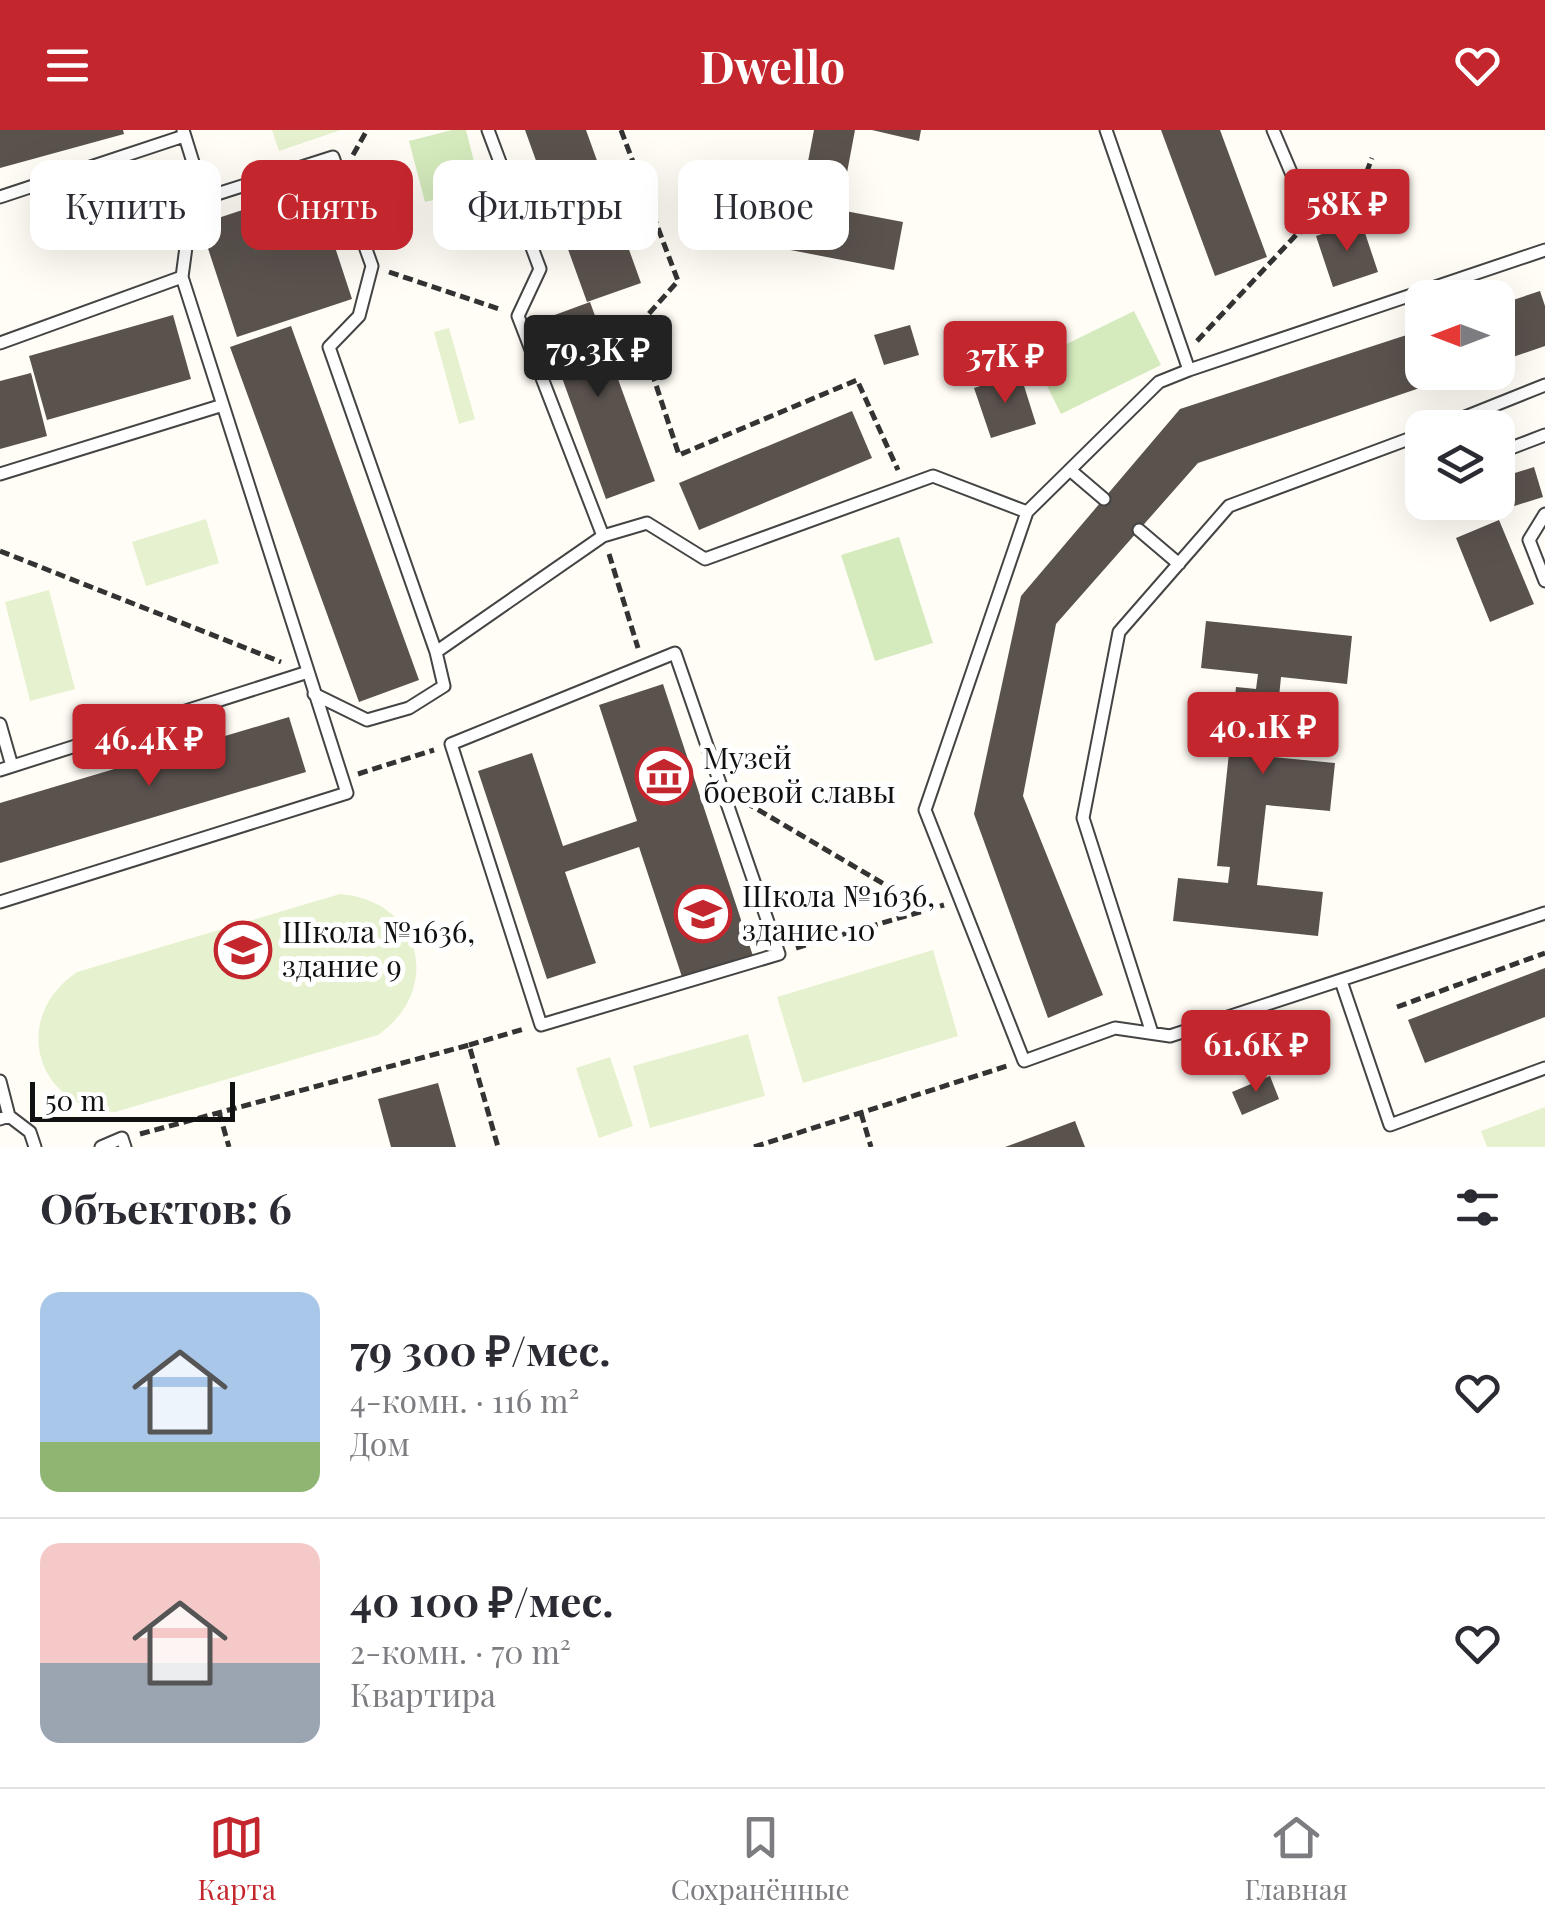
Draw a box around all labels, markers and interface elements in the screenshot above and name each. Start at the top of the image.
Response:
text: Dwello [700,35,845,95]
icon: menu [40,38,95,93]
icon: heart [1450,38,1505,93]
chip: Купить [30,160,221,250]
chip: Снять [241,160,413,250]
chip: Фильтры [433,160,658,250]
chip: Новое [678,160,849,250]
pin: 58K ₽ [1277,169,1417,254]
text: 58K ₽ [1306,180,1388,223]
north arrow [1405,280,1515,390]
map controls [1405,280,1515,520]
pin: 79.3K ₽ [506,315,690,400]
pin: 37K ₽ [935,321,1075,406]
text: 79.3K ₽ [546,326,650,369]
text: 37K ₽ [966,332,1044,375]
button: layers [1405,410,1515,520]
pin: 40.1K ₽ [1171,692,1355,777]
text: 40.1K ₽ [1209,703,1317,746]
pin: 46.4K ₽ [57,704,241,789]
text: 46.4K ₽ [94,715,204,758]
place label: Музей боевой славы [703,737,895,811]
museum icon: Музей боевой славы [634,746,694,806]
place label: Школа №1636, здание 10 [742,875,935,949]
school or university icon: Школа №1636, здание 10 [673,884,733,944]
place label: Школа №1636, здание 9 [282,911,475,985]
school or university icon: Школа №1636, здание 9 [213,920,273,980]
pin: 61.6K ₽ [1164,1010,1348,1095]
text: 61.6K ₽ [1203,1021,1309,1064]
scale bar [30,1077,235,1121]
text: 50 m [45,1081,105,1118]
text: Объектов: 6 [40,1179,292,1235]
icon: filters [1450,1180,1505,1235]
text: 79 300 ₽/мес. [350,1321,611,1377]
icon: home [120,1332,240,1452]
icon: heart [1450,1365,1505,1420]
text: 4-комн. · 116 m² [350,1378,579,1421]
text: Дом [350,1421,410,1464]
text: 40 100 ₽/мес. [350,1572,614,1628]
icon: home [120,1583,240,1703]
icon: heart [1450,1616,1505,1671]
text: 2-комн. · 70 m² [350,1629,571,1672]
text: Квартира [350,1672,496,1715]
tab: Карта [197,1810,276,1907]
tab: Сохранённые [671,1810,850,1907]
tab: Главная [1244,1810,1348,1907]

